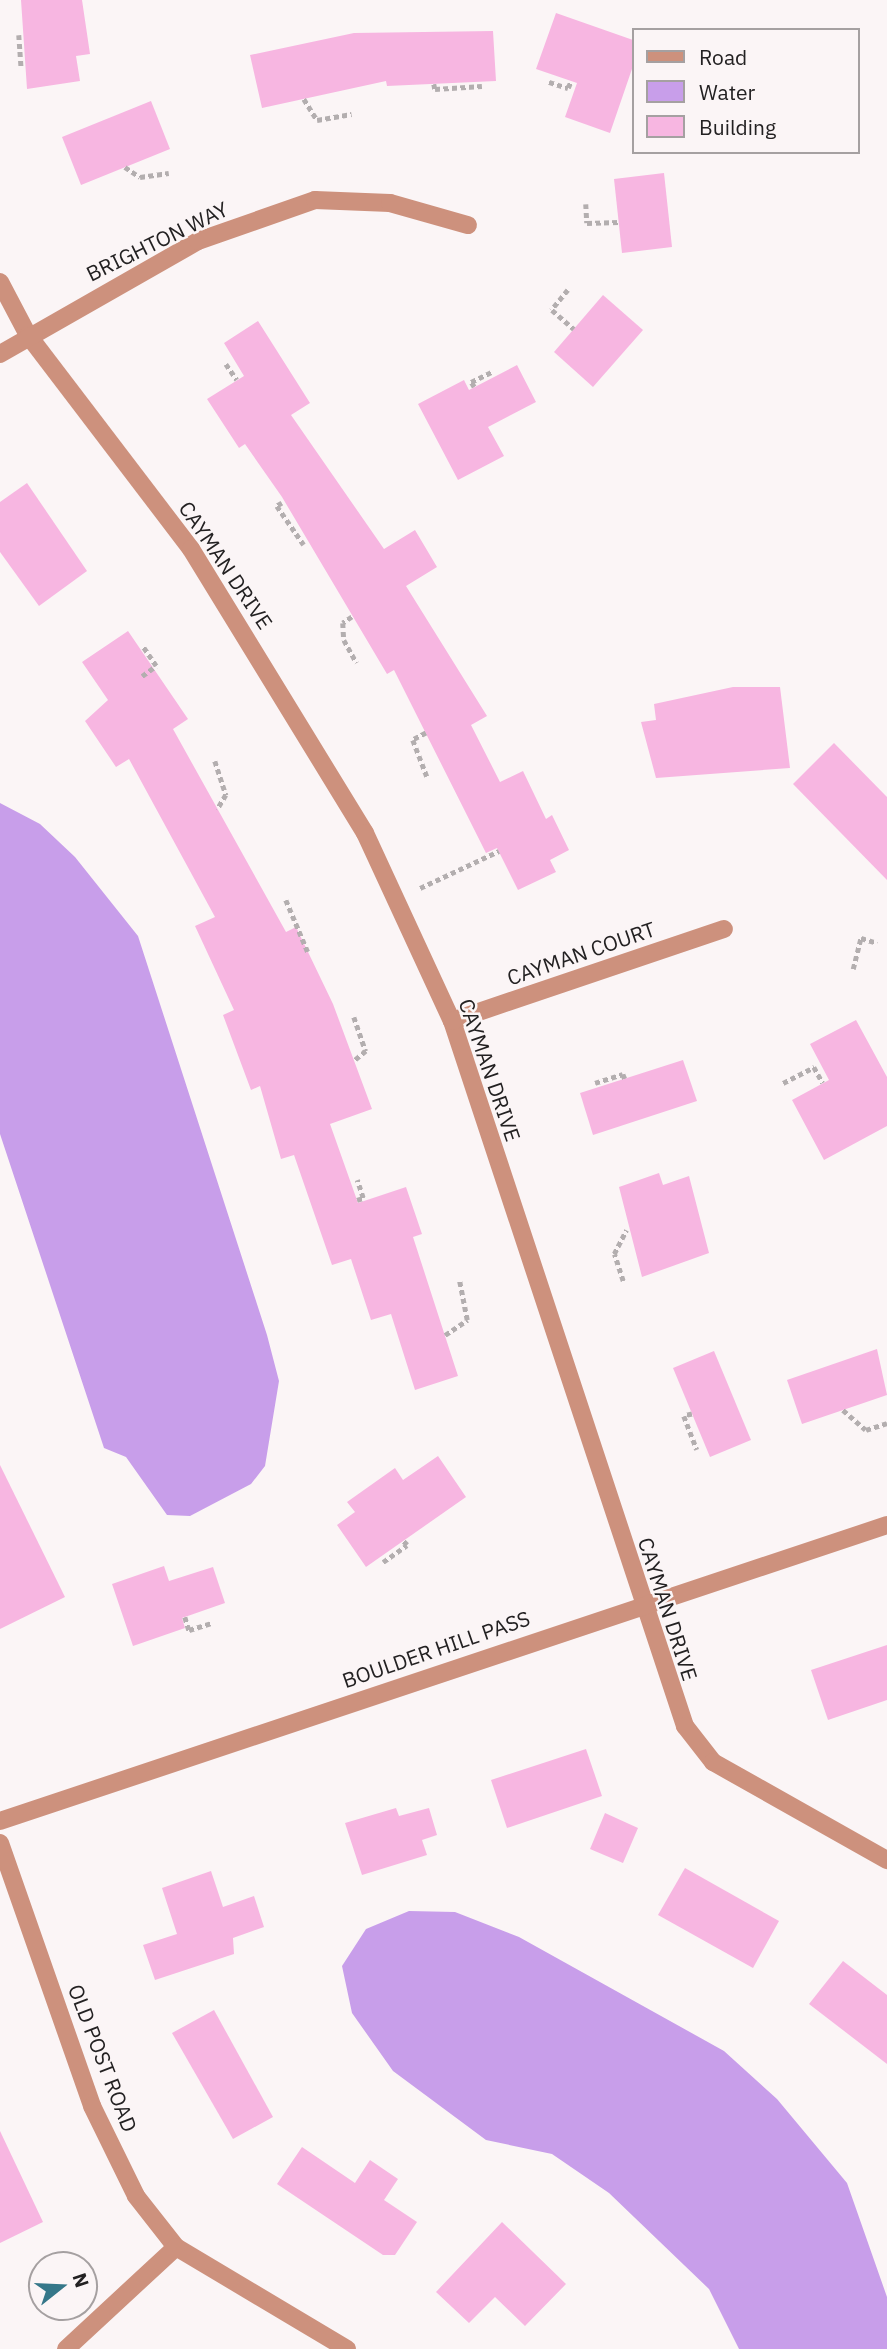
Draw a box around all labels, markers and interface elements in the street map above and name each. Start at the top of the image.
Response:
legend [632,28,859,154]
text: Road [699,43,747,71]
text: Water [699,78,755,106]
text: Building [699,113,776,141]
street label: BRIGHTON WAY [82,196,232,286]
street label: CAYMAN DRIVE [174,496,278,634]
street label: CAYMAN COURT [504,916,658,990]
street label: CAYMAN DRIVE [454,995,526,1145]
street label: CAYMAN DRIVE [633,1534,703,1684]
street label: BOULDER HILL PASS [339,1605,533,1693]
street label: OLD POST ROAD [63,1981,143,2135]
north arrow [28,2251,98,2321]
text: N [68,2270,95,2290]

